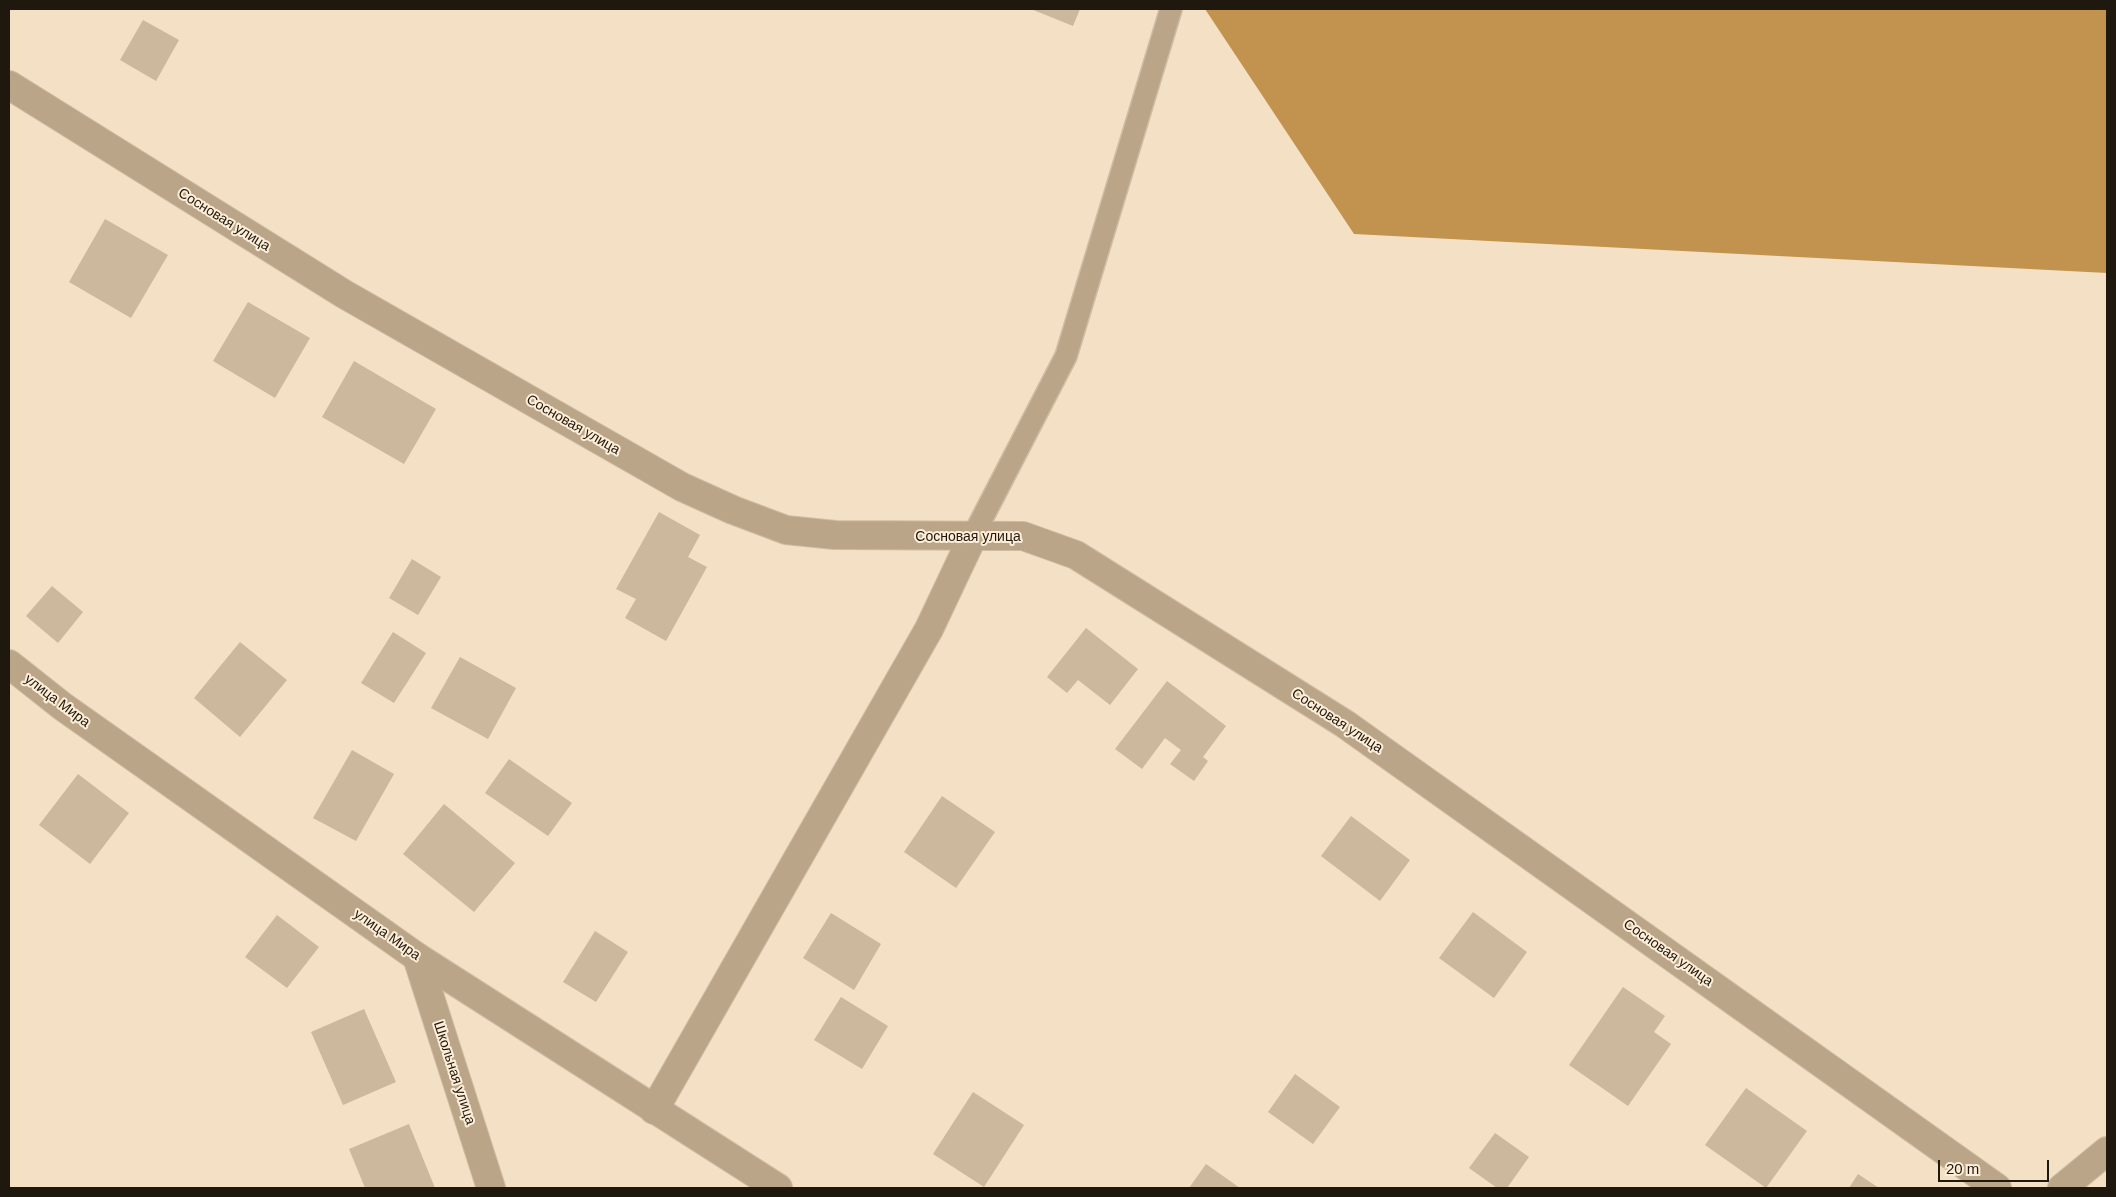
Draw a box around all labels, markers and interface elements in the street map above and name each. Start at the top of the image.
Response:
street label: Сосновая улица [175,185,273,255]
street label: Сосновая улица [523,391,623,459]
street label: Сосновая улица [915,529,1021,545]
street label: улица Мира [21,671,93,731]
street label: Сосновая улица [1288,685,1386,757]
street label: улица Мира [350,906,424,964]
street label: Сосновая улица [1620,916,1716,990]
street label: Школьная улица [429,1019,479,1127]
scale bar [1941,1150,2052,1182]
text: 20 m [1946,1160,1979,1177]

